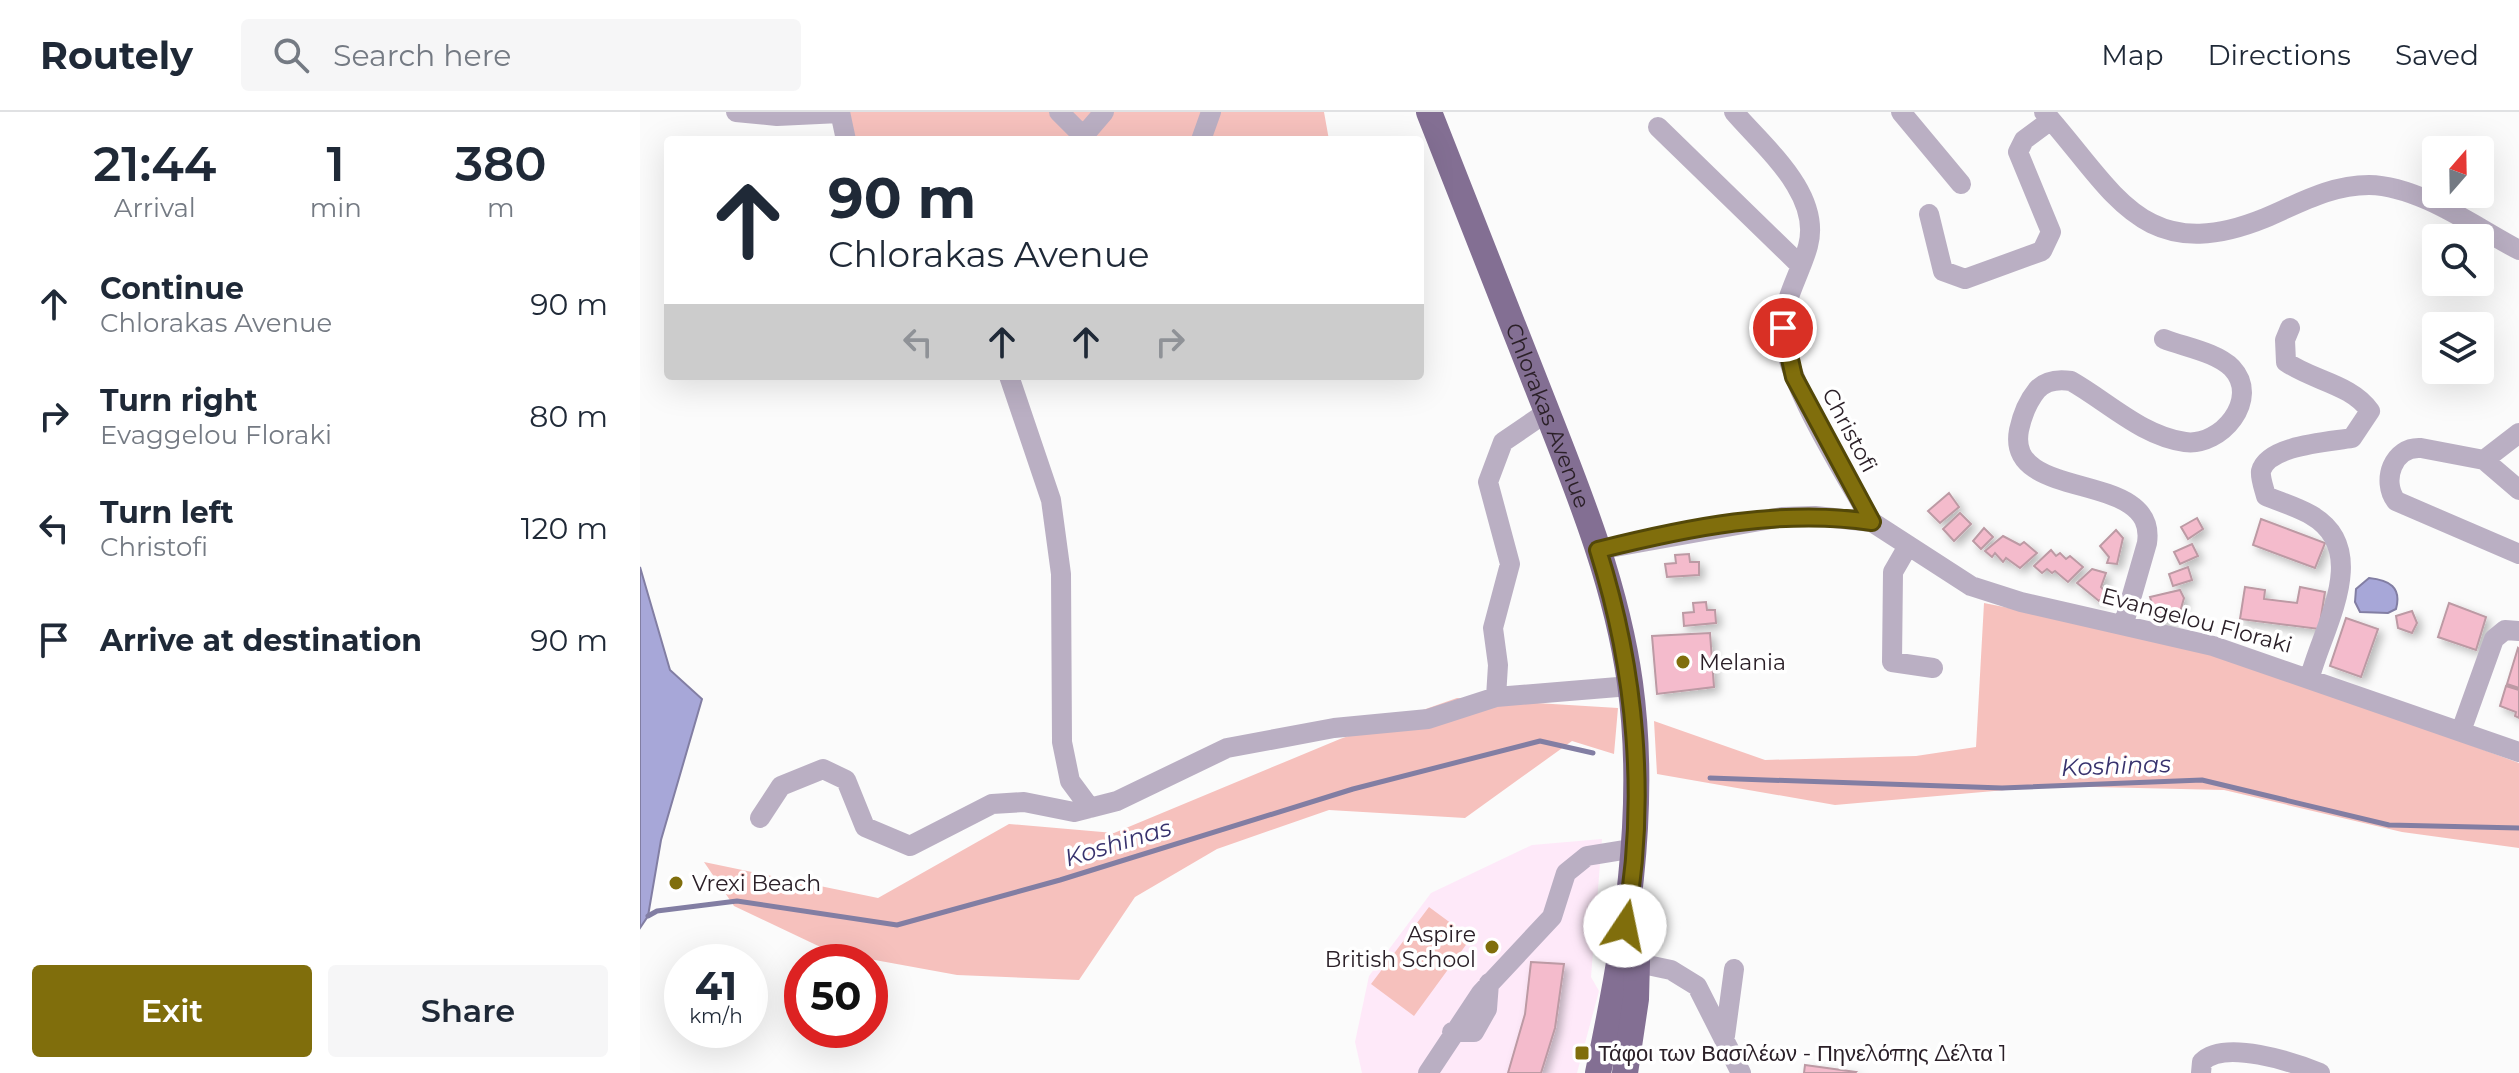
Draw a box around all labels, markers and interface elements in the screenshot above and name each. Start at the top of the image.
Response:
search box [241,19,801,91]
text: Routely [40,32,193,79]
icon: search [269,33,313,77]
text: Search here [333,37,511,74]
text: Map [2101,38,2163,72]
text: Directions [2207,38,2351,72]
text: Saved [2395,38,2479,72]
text: 21:44 [93,135,216,193]
text: 1 [327,135,345,193]
text: 380 [455,135,547,193]
north arrow [2422,136,2494,208]
map controls [2422,136,2494,384]
text: 90 m [828,164,976,232]
icon: ahead [696,168,800,272]
text: Arrival [114,192,196,224]
text: min [310,192,362,224]
text: m [487,192,515,224]
button: search [2422,224,2494,296]
text: Chlorakas Avenue [828,232,1150,276]
text: Continue [100,270,244,307]
icon: ahead [32,282,76,326]
text: 90 m [530,286,608,323]
pin [1749,294,1817,362]
icon: arrive [1761,306,1805,350]
text: Chlorakas Avenue [100,307,332,339]
button: layers [2422,312,2494,384]
street label: Chlorakas Avenue [1499,319,1596,512]
icon: left [896,320,940,364]
icon: ahead [980,320,1024,364]
icon: ahead [1064,320,1108,364]
icon: right [1148,320,1192,364]
text: Turn right [100,382,257,419]
street label: Christofi [1816,384,1883,477]
icon: right [32,394,76,438]
text: 80 m [529,398,608,435]
text: Evaggelou Floraki [100,419,332,451]
text: Turn left [100,494,233,531]
icon: left [32,506,76,550]
text: 120 m [521,510,608,547]
text: Christofi [100,531,208,563]
street label: Evangelou Floraki [2099,582,2295,659]
icon: arrive [32,618,76,662]
text: Arrive at destination [100,622,422,659]
text: 90 m [530,622,608,659]
place label: Melania [1699,649,1786,676]
marker: Melania [1674,653,1692,671]
water label: Koshinas [2060,749,2172,782]
water label: Koshinas [1061,812,1175,872]
place label: Vrexi Beach [692,870,821,897]
marker: Vrexi Beach [667,874,685,892]
position arrow [1583,884,1667,968]
place label: Aspire British School [1325,921,1476,973]
marker: Aspire British School [1483,938,1501,956]
speed limit sign: 50 [784,944,888,1048]
text: 41 [695,961,737,1010]
button: Exit [32,965,312,1057]
button: Share [328,965,608,1057]
text: km/h [689,1004,743,1028]
place label: Τάφοι των Βασιλέων - Πηνελόπης Δέλτα 1 [1598,1040,2007,1067]
marker: Τάφοι των Βασιλέων - Πηνελόπης Δέλτα 1 [1573,1044,1591,1062]

